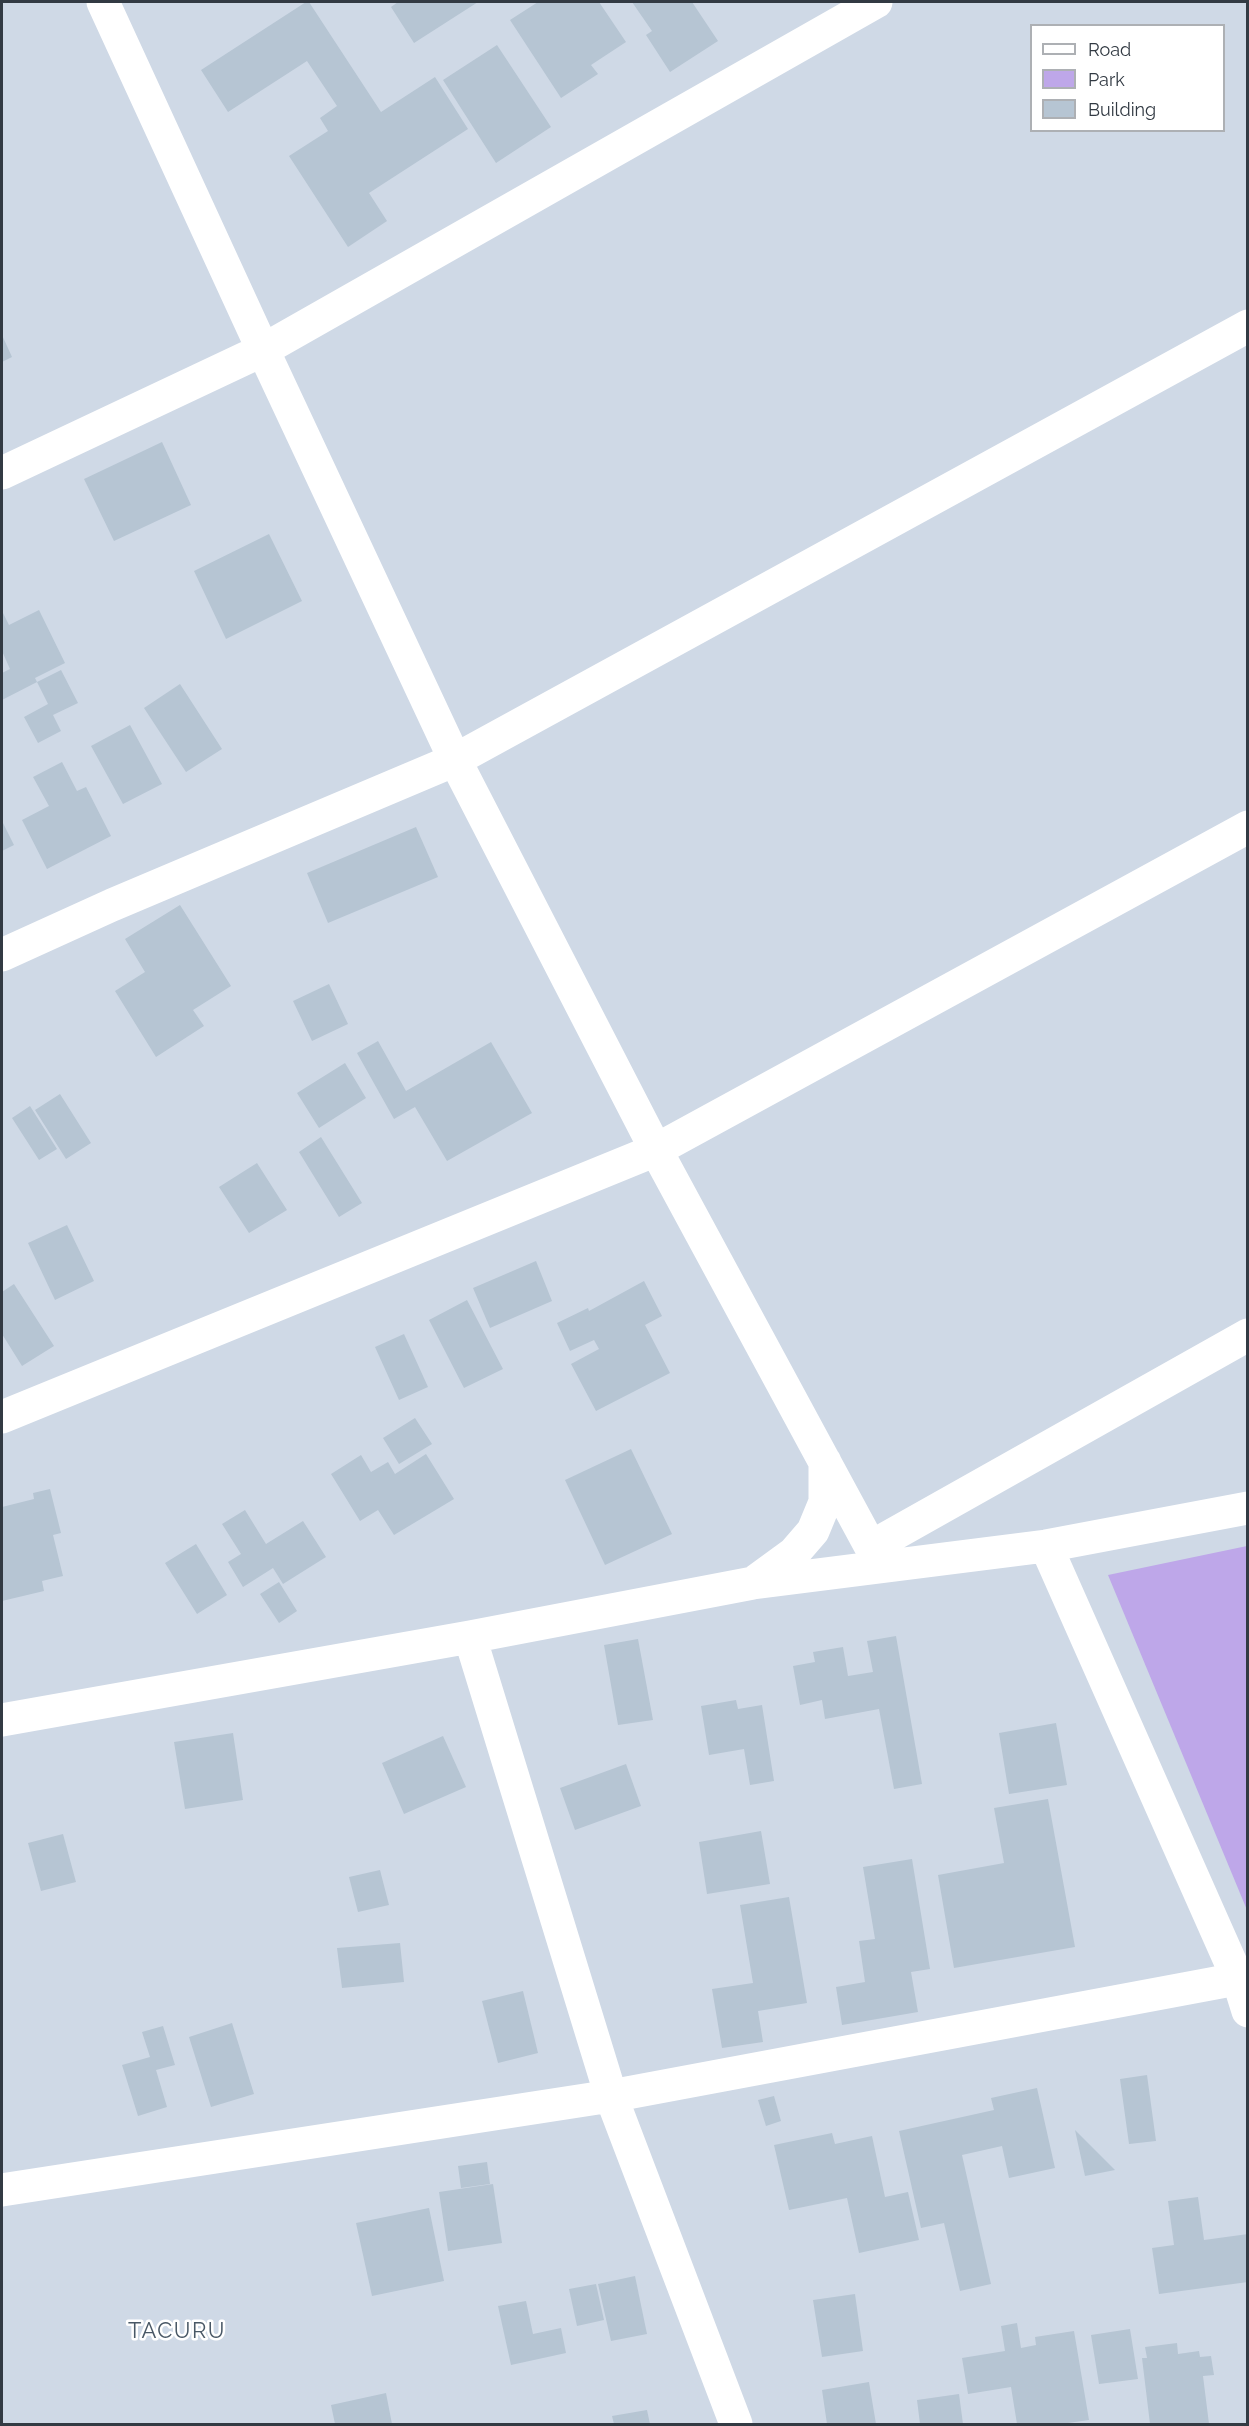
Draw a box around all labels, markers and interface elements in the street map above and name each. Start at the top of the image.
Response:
legend [1030,24,1225,132]
text: Road [1088,39,1131,60]
text: Park [1088,69,1125,90]
text: Building [1088,99,1156,120]
district label: TACURU [128,2318,226,2344]

